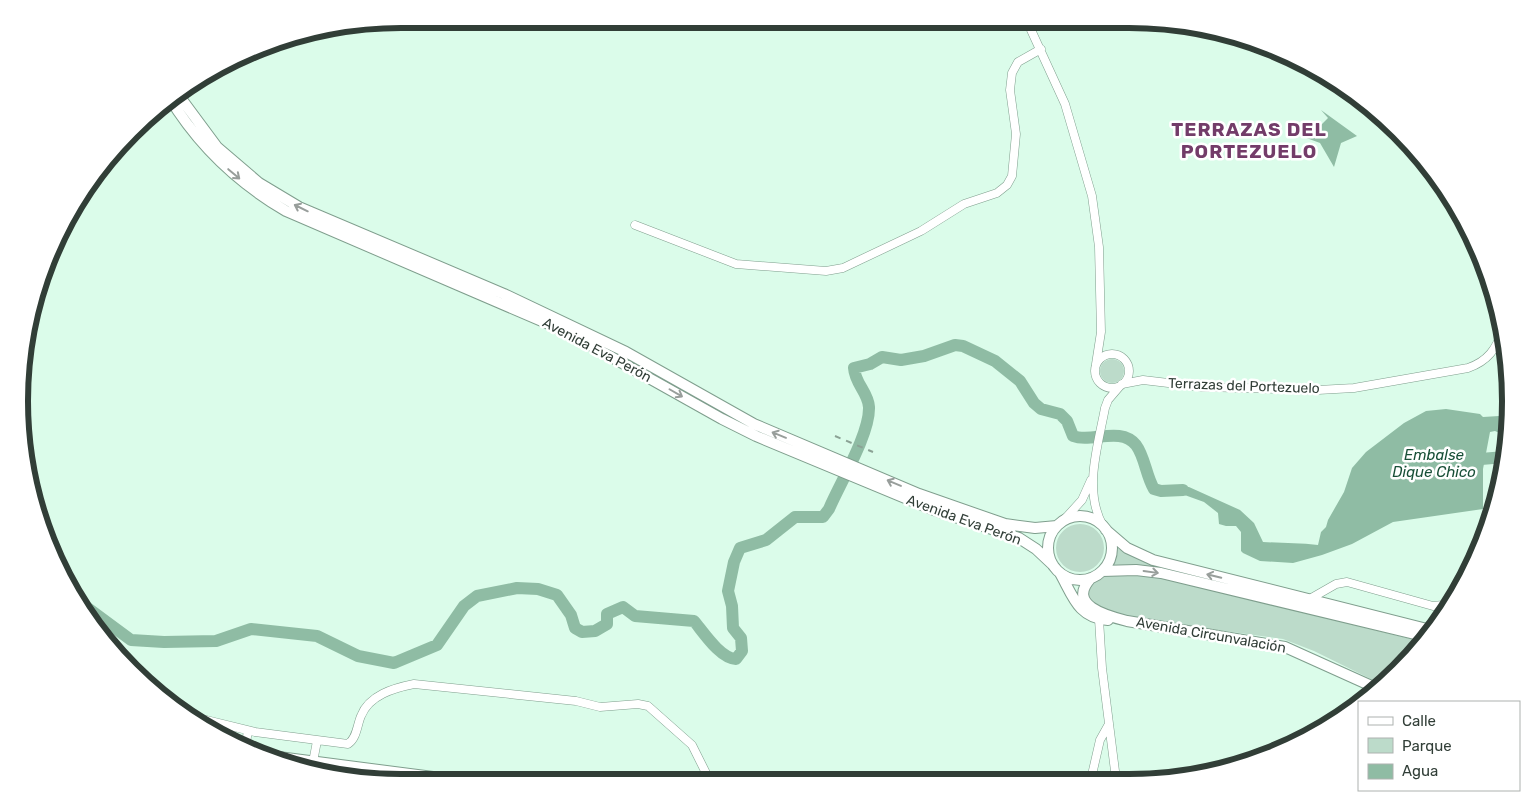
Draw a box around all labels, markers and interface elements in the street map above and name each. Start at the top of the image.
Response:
district label: TERRAZAS DEL PORTEZUELO [1171,118,1327,163]
one-way arrow [228,168,241,179]
one-way arrow [294,203,309,212]
street label: Avenida Eva Perón [540,314,654,386]
street label: Terrazas del Portezuelo [1168,375,1320,397]
one-way arrow [669,389,683,399]
one-way arrow [772,429,787,439]
water label: Embalse Dique Chico [1392,446,1476,481]
one-way arrow [887,478,902,487]
street label: Avenida Eva Perón [904,491,1024,549]
one-way arrow [1142,567,1158,577]
one-way arrow [1207,571,1223,580]
street label: Avenida Circunvalación [1135,613,1287,657]
legend [1358,701,1520,791]
text: Calle [1402,712,1436,730]
text: Parque [1402,737,1452,755]
text: Agua [1402,762,1438,780]

